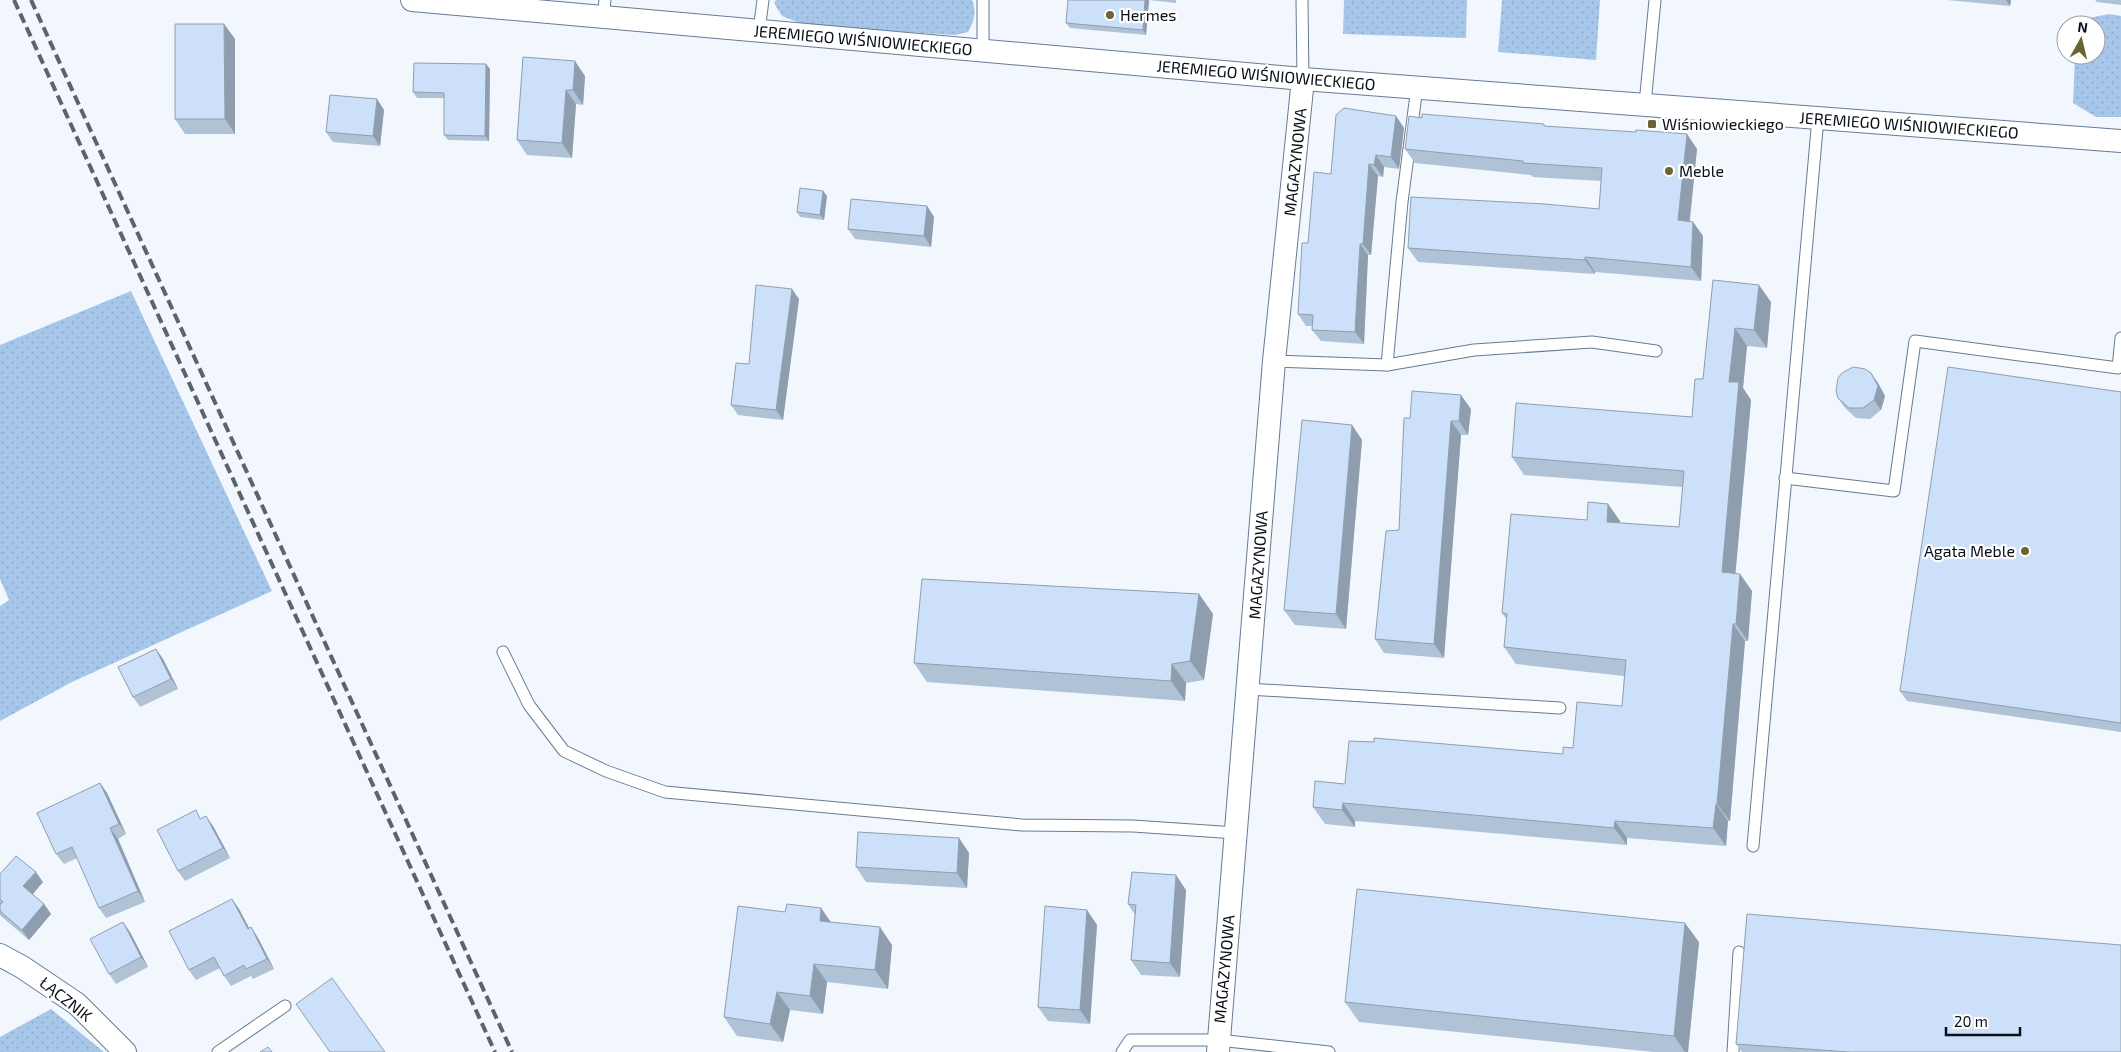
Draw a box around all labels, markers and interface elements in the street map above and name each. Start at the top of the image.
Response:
place label: Hermes [1120,5,1176,24]
marker: Hermes [1104,9,1116,21]
north arrow [2056,15,2106,65]
text: N [2077,18,2089,36]
street label: JEREMIEGO WIŚNIOWIECKIEGO [753,20,973,59]
street label: JEREMIEGO WIŚNIOWIECKIEGO [1156,55,1376,94]
street label: MAGAZYNOWA [1279,107,1310,217]
street label: JEREMIEGO WIŚNIOWIECKIEGO [1799,107,2019,142]
place label: Wiśniowieckiego [1662,114,1784,133]
marker: Wiśniowieckiego [1646,118,1658,130]
place label: Meble [1679,161,1724,180]
marker: Meble [1663,165,1675,177]
street label: MAGAZYNOWA [1244,510,1271,620]
place label: Agata Meble [1924,541,2015,560]
marker: Agata Meble [2019,545,2031,557]
street label: MAGAZYNOWA [1209,914,1238,1024]
street label: ŁĄCZNIK [36,972,97,1025]
scale bar [1946,1004,2020,1036]
text: 20 m [1954,1012,1988,1030]

